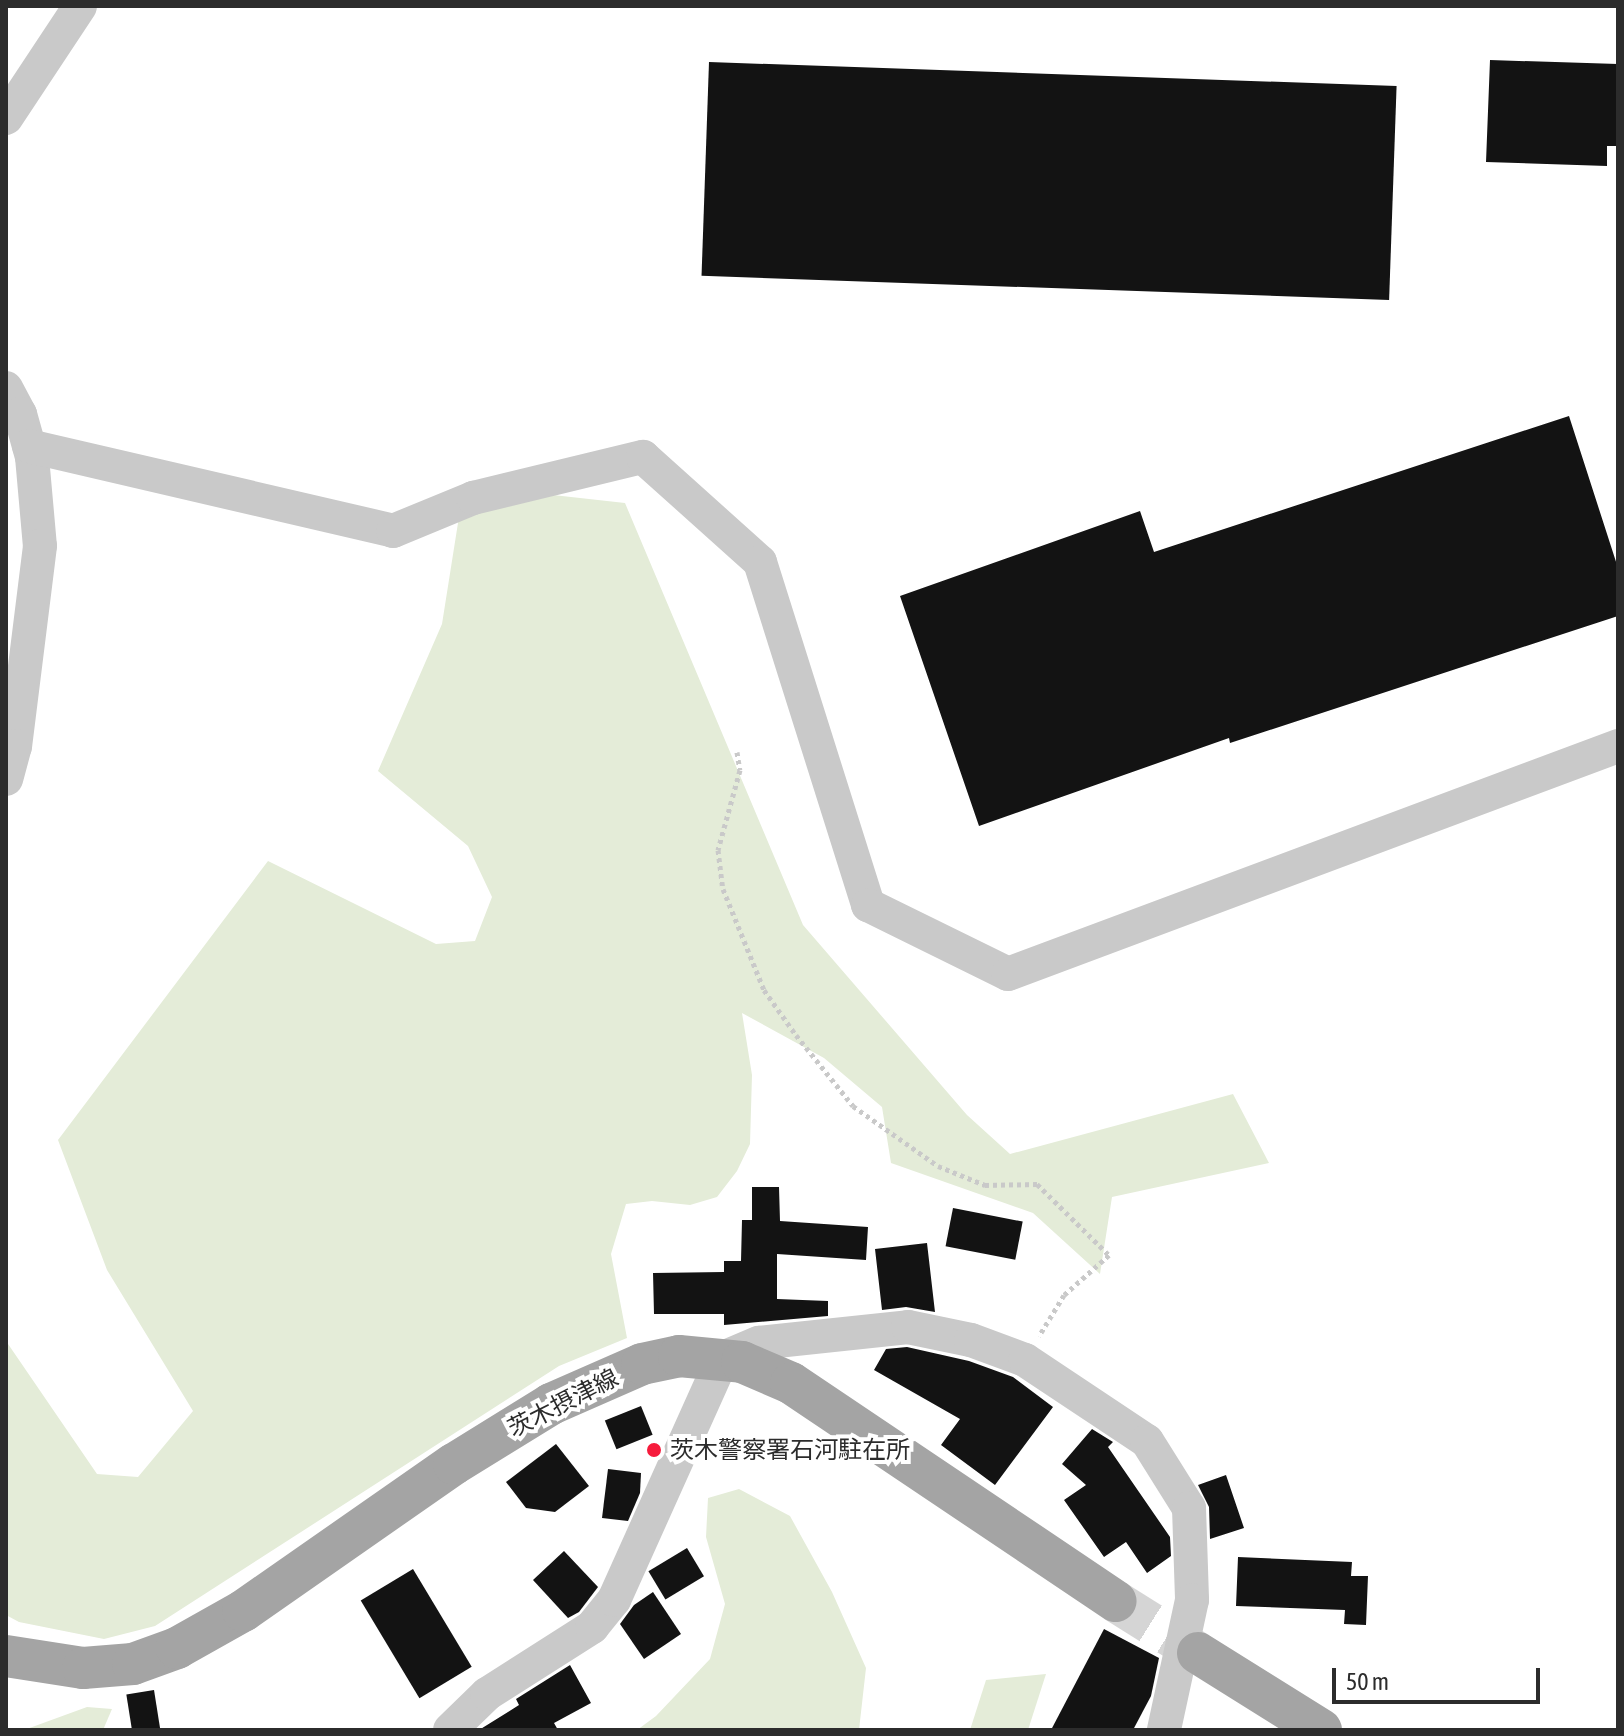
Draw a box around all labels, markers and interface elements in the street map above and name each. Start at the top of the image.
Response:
street label: 茨木摂津線 [503,1363,623,1443]
place label: 茨木警察署石河駐在所 [670,1436,910,1464]
marker: 茨木警察署石河駐在所 [645,1441,663,1459]
scale bar [1336,1652,1544,1702]
text: 50 m [1346,1668,1389,1695]

